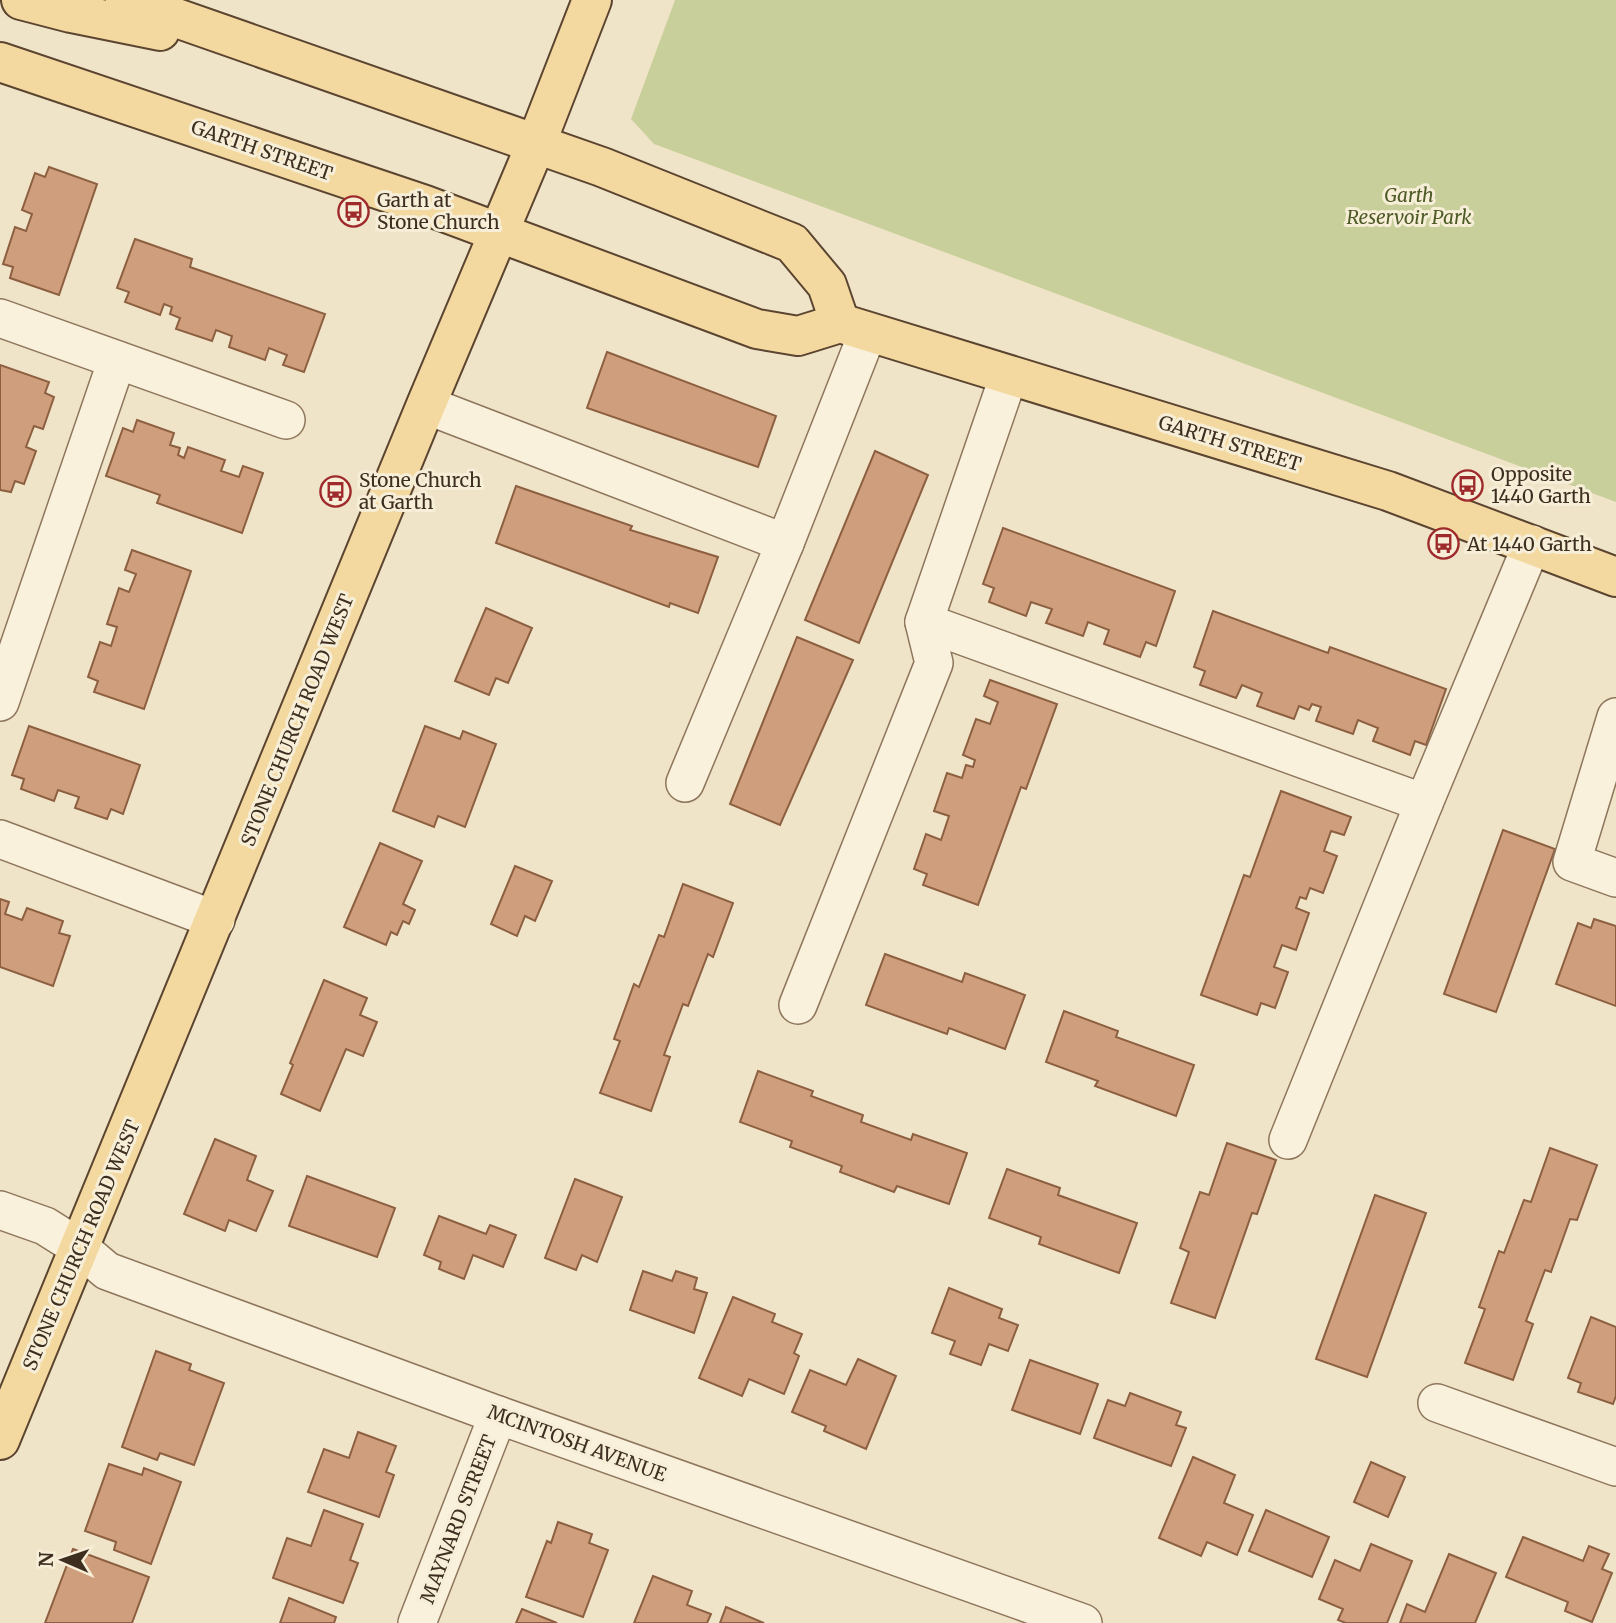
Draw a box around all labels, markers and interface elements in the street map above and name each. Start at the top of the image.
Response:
street label: GARTH STREET [188,115,336,185]
park label: Garth Reservoir Park [1346,183,1472,229]
place label: Garth at Stone Church [377,188,500,234]
bus stop icon: Garth at Stone Church [337,194,371,228]
street label: GARTH STREET [1156,410,1304,476]
place label: Opposite 1440 Garth [1491,462,1591,508]
place label: Stone Church at Garth [359,468,482,514]
bus stop icon: Opposite 1440 Garth [1451,468,1485,502]
bus stop icon: Stone Church at Garth [319,474,353,508]
bus stop icon: At 1440 Garth [1427,527,1461,561]
place label: At 1440 Garth [1466,532,1592,556]
street label: STONE CHURCH ROAD WEST [235,590,359,850]
street label: STONE CHURCH ROAD WEST [17,1116,145,1374]
street label: MCINTOSH AVENUE [484,1399,670,1487]
street label: MAYNARD STREET [415,1431,501,1607]
north arrow [28,1525,98,1595]
text: N [34,1551,58,1567]

